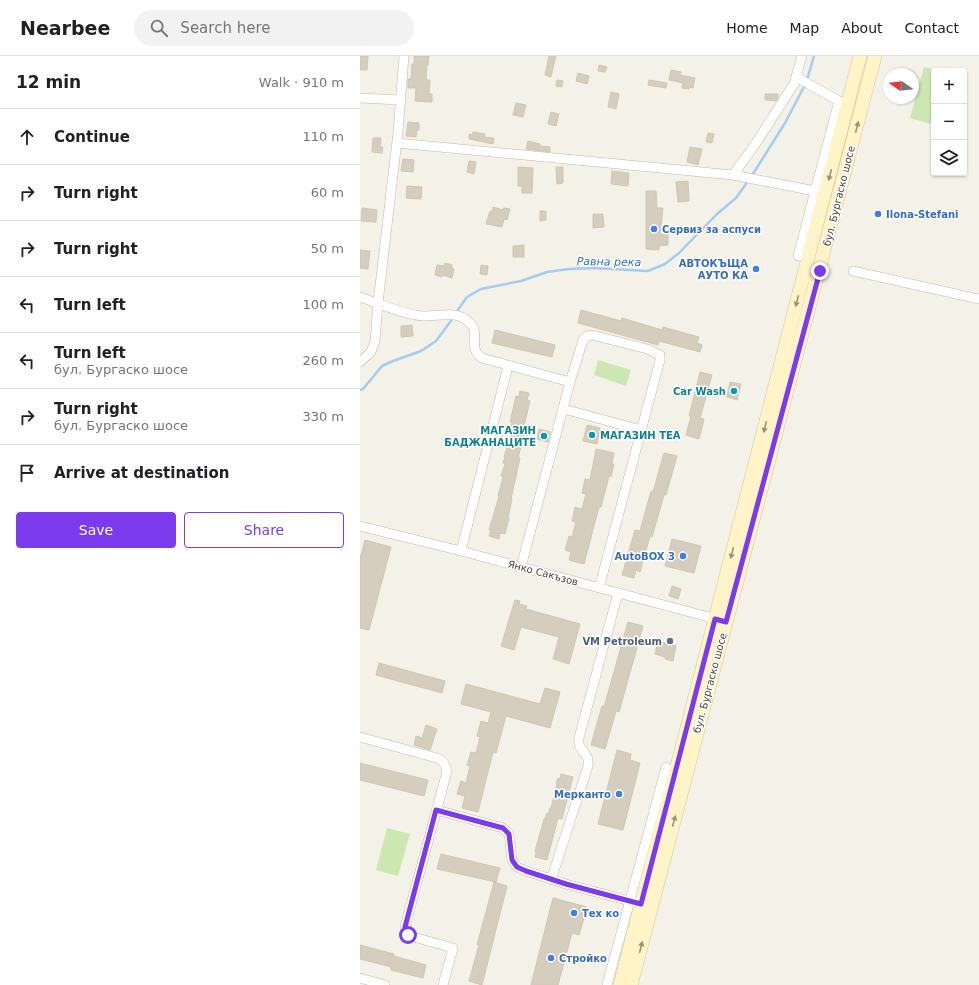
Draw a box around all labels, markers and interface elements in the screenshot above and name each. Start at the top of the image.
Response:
search box [134,10,414,46]
text: Nearbee [20,17,110,39]
icon: search [148,17,170,39]
text: Search here [180,19,270,37]
text: Home [726,20,768,36]
text: Map [790,20,819,36]
text: About [841,20,883,36]
text: Contact [905,20,959,36]
north arrow [883,68,919,104]
map controls [931,68,967,176]
button: + [931,68,967,104]
text: 12 min [16,72,81,92]
text: Walk · 910 m [259,75,344,90]
button: − [931,104,967,140]
one-way arrow [854,121,860,133]
icon: ahead [16,126,38,148]
text: Continue [54,128,130,146]
text: 110 m [302,129,344,144]
button: layers [931,140,967,176]
street label: бул. Бургаско шосе [821,145,857,247]
one-way arrow [826,169,832,181]
icon: right [16,182,38,204]
text: Turn right [54,184,138,202]
text: 60 m [311,185,344,200]
marker: Ilona-Stefani [873,209,883,219]
place label: Ilona-Stefani [886,209,958,220]
marker: Сервиз за аспуси [649,224,659,234]
place label: Сервиз за аспуси [662,224,761,235]
icon: right [16,238,38,260]
text: Turn right [54,240,138,258]
text: 50 m [311,241,344,256]
water label: Равна река [577,255,642,269]
place label: АВТОКЪЩА АУТО КА [679,258,748,281]
route end [811,262,829,280]
marker: АВТОКЪЩА АУТО КА [751,264,761,274]
icon: left [16,294,38,316]
one-way arrow [794,295,800,307]
text: Turn left [54,296,126,314]
text: 100 m [302,297,344,312]
text: Turn left [54,344,126,362]
icon: left [16,350,38,372]
text: 260 m [302,353,344,368]
text: бул. Бургаско шосе [54,362,188,377]
place label: Car Wash [673,386,726,397]
marker: Car Wash [729,386,739,396]
text: Turn right [54,400,138,418]
icon: right [16,406,38,428]
text: 330 m [302,409,344,424]
text: бул. Бургаско шосе [54,418,188,433]
one-way arrow [761,421,767,433]
place label: МАГАЗИН БАДЖАНАЦИТЕ [444,425,536,448]
marker: МАГАЗИН ТЕА [587,430,597,440]
place label: МАГАЗИН ТЕА [600,430,681,441]
marker: МАГАЗИН БАДЖАНАЦИТЕ [539,431,549,441]
icon: arrive [16,462,38,484]
text: Arrive at destination [54,464,229,482]
button: Save [16,512,176,548]
button: Share [184,512,344,548]
one-way arrow [729,547,735,559]
place label: AutoBOX 3 [615,551,675,562]
marker: AutoBOX 3 [678,551,688,561]
street label: Янко Сакъзов [507,558,579,588]
street label: бул. Бургаско шосе [691,632,729,734]
place label: VM Petroleum [582,636,662,647]
marker: VM Petroleum [665,636,675,646]
place label: Мерканто [554,789,611,800]
marker: Мерканто [614,789,624,799]
one-way arrow [671,815,677,828]
marker: Тех ко [569,908,579,918]
place label: Тех ко [582,908,619,919]
route start [399,926,417,944]
one-way arrow [638,941,644,953]
marker: Стройко [546,953,556,963]
place label: Стройко [559,953,607,964]

